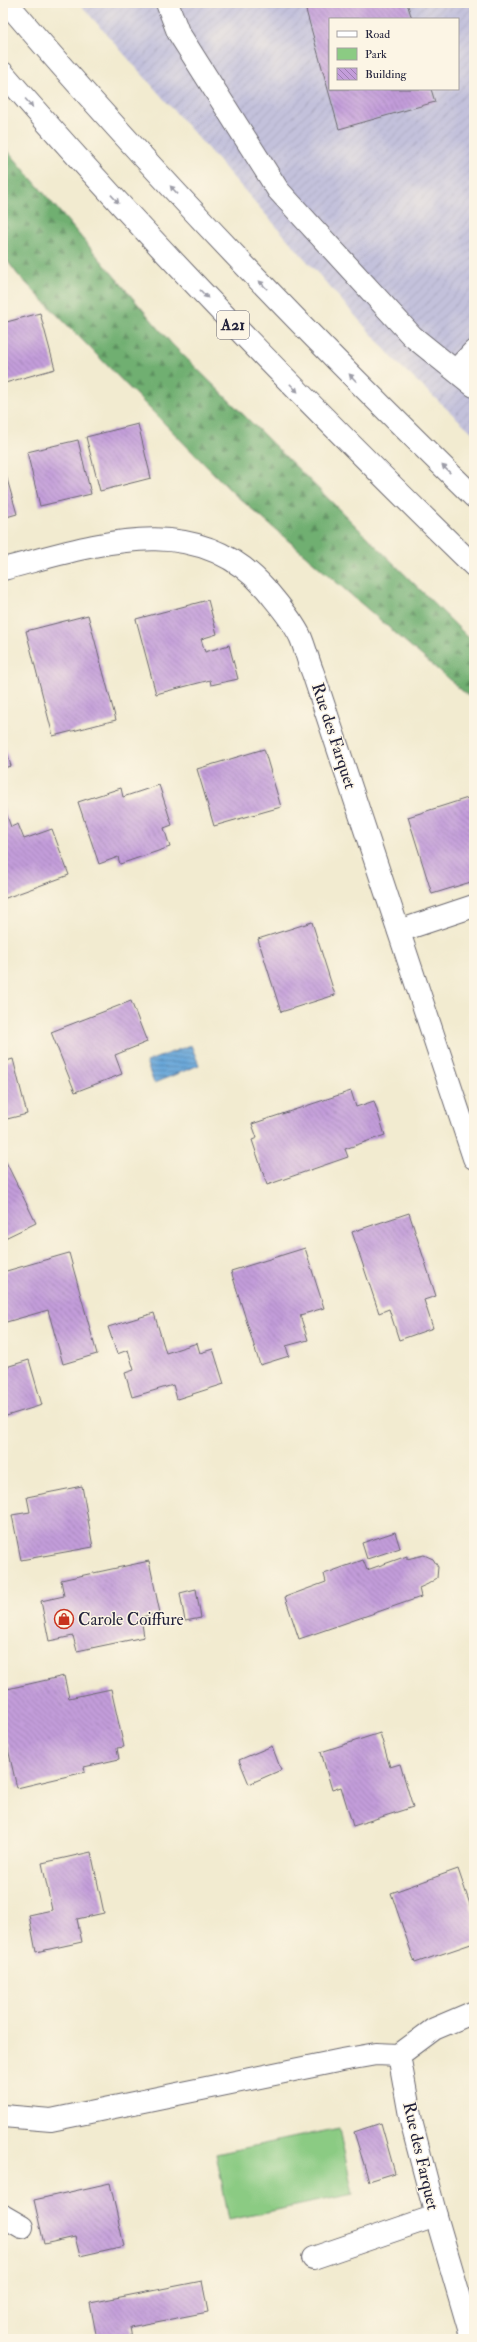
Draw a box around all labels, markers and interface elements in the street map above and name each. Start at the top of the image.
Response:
legend [329,18,459,90]
text: Road [365,27,390,42]
text: Park [365,47,387,62]
text: Building [365,67,408,82]
one-way arrow [24,97,33,108]
one-way arrow [169,185,179,195]
one-way arrow [111,194,120,204]
one-way arrow [258,280,268,290]
one-way arrow [199,289,209,299]
road number: A21 [217,311,249,339]
one-way arrow [348,373,358,383]
one-way arrow [289,383,299,393]
one-way arrow [441,464,451,474]
street label: Rue des Farquet [307,680,361,792]
shop icon: Carole Coiffure [53,1608,75,1630]
place label: Carole Coiffure [78,1609,184,1630]
street label: Rue des Farquet [398,2100,444,2213]

